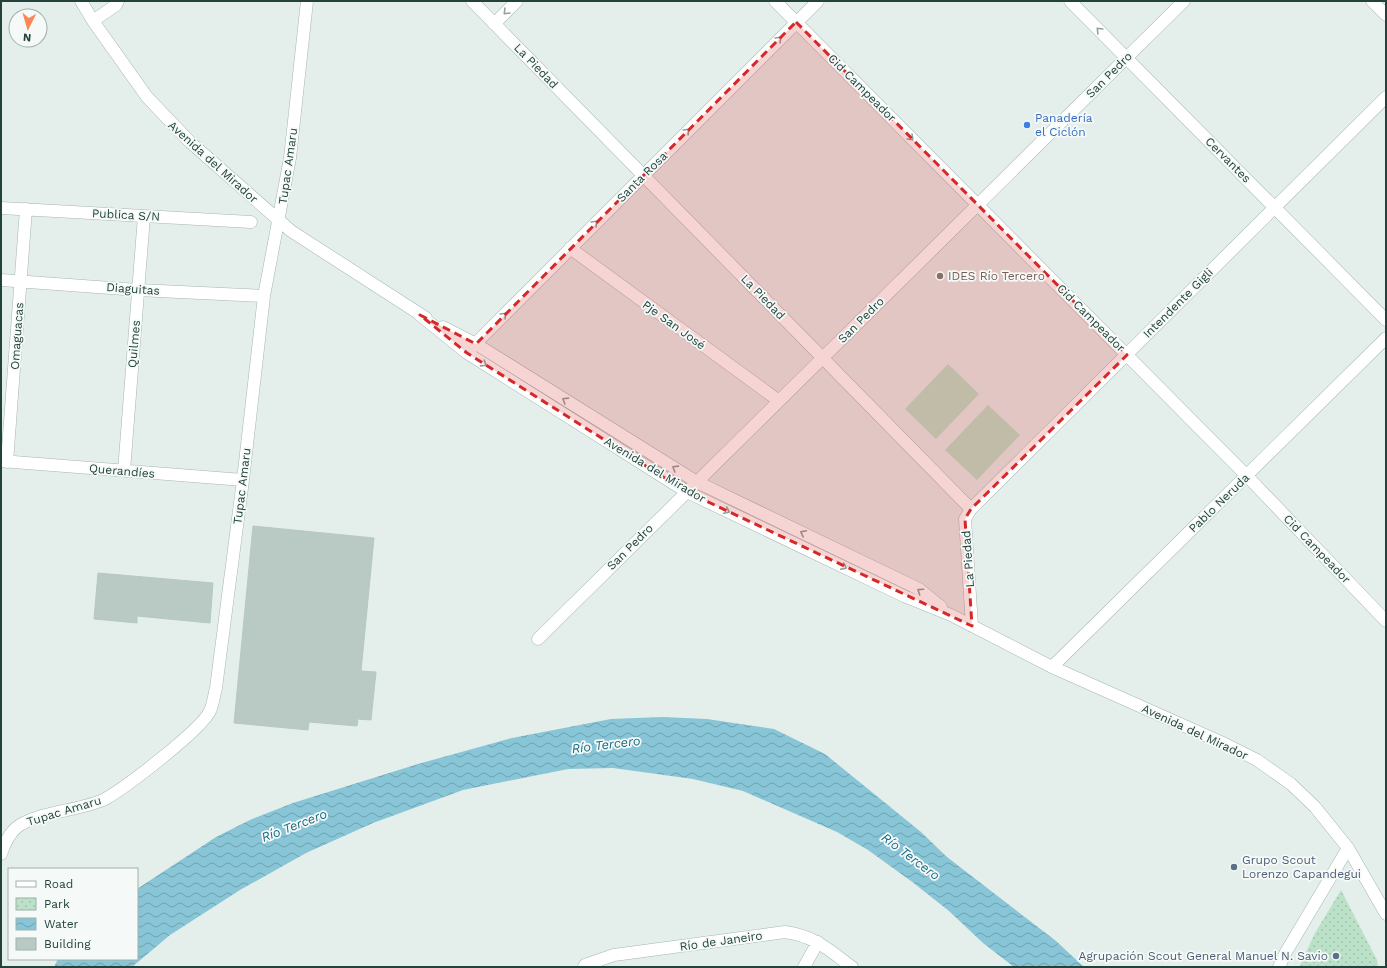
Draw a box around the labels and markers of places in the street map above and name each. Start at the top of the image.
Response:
place label: Panadería el Ciclón [1035,111,1093,139]
marker: Panadería el Ciclón [1022,120,1032,130]
place label: IDES Río Tercero [948,269,1045,283]
marker: IDES Río Tercero [935,271,945,281]
place label: Grupo Scout Lorenzo Capandegui [1242,853,1361,881]
marker: Grupo Scout Lorenzo Capandegui [1229,862,1239,872]
place label: Agrupación Scout General Manuel N. Savio [1079,949,1328,963]
marker: Agrupación Scout General Manuel N. Savio [1331,951,1341,961]

